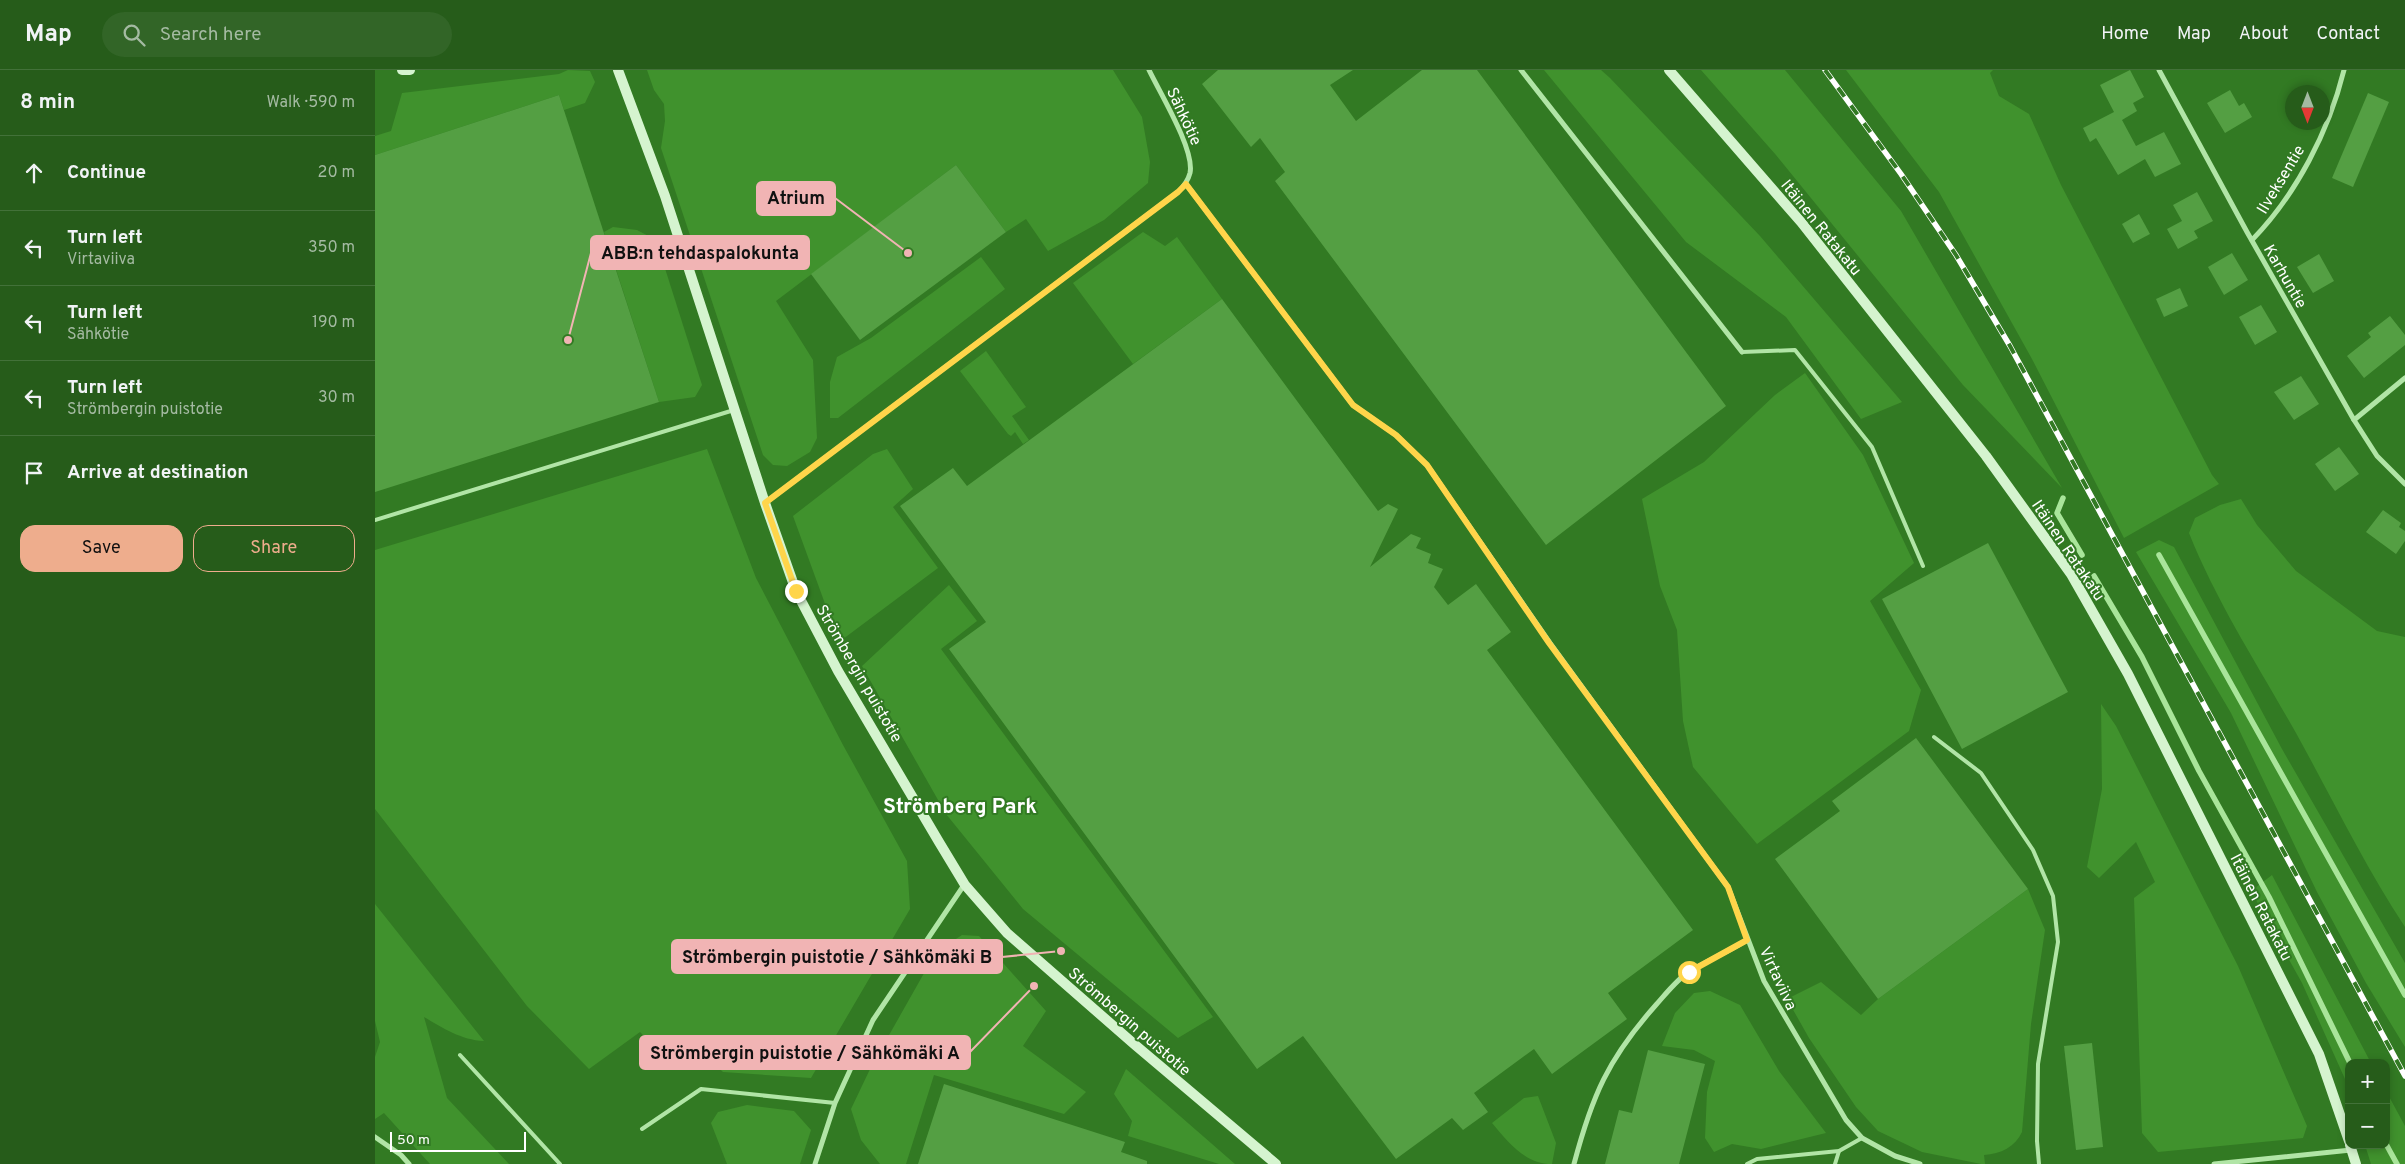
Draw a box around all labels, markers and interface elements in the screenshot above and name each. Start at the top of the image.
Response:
search box [102,12,452,57]
text: Map [25,20,72,50]
icon: search [120,21,148,49]
text: Search here [160,23,261,47]
text: Home [2101,23,2149,46]
text: Map [2177,23,2211,46]
text: About [2239,23,2288,46]
text: Contact [2316,23,2380,46]
street label: Sähkötie [1161,84,1205,149]
north arrow [2285,85,2330,130]
text: 8 min [20,89,75,116]
text: Walk · 590 m [267,93,355,113]
street label: Ilveksentie [2253,142,2310,218]
icon: ahead [20,159,48,187]
text: Continue [67,161,146,185]
text: 20 m [318,163,355,183]
street label: Itäinen Ratakatu [1776,176,1865,280]
callout: Atrium [757,182,835,215]
text: Atrium [767,188,825,211]
text: Turn left [67,226,143,250]
icon: left [20,234,48,262]
callout: ABB:n tehdaspalokunta [591,236,809,269]
text: 350 m [308,238,355,258]
street label: Karhuntie [2258,242,2311,312]
text: ABB:n tehdaspalokunta [601,243,799,266]
text: Virtaviiva [67,250,135,270]
text: Turn left [67,301,143,325]
icon: left [20,309,48,337]
text: 190 m [312,313,355,333]
text: Sähkötie [67,325,129,345]
text: Turn left [67,376,143,400]
icon: left [20,384,48,412]
text: 30 m [318,388,355,408]
text: Strömbergin puistotie [67,400,223,420]
icon: arrive [20,459,48,487]
text: Arrive at destination [67,461,248,485]
street label: Itäinen Ratakatu [2026,497,2109,605]
button: Save [20,525,183,572]
button: Share [193,525,355,572]
route end [785,580,808,603]
street label: Strömbergin puistotie [811,602,906,746]
district label: Strömberg Park [883,794,1037,821]
street label: Itäinen Ratakatu [2225,851,2296,965]
callout: Strömbergin puistotie / Sähkömäki B [672,940,1002,973]
street label: Virtaviiva [1754,944,1801,1014]
text: Strömbergin puistotie / Sähkömäki B [682,947,992,970]
route start [1678,961,1701,984]
street label: Strömbergin puistotie [1063,964,1194,1081]
callout: Strömbergin puistotie / Sähkömäki A [640,1036,970,1069]
text: Strömbergin puistotie / Sähkömäki A [650,1043,960,1066]
map controls [2345,1059,2390,1149]
button: + [2345,1059,2390,1104]
button: − [2345,1104,2390,1149]
scale bar [390,1129,526,1152]
text: 50 m [397,1132,430,1149]

